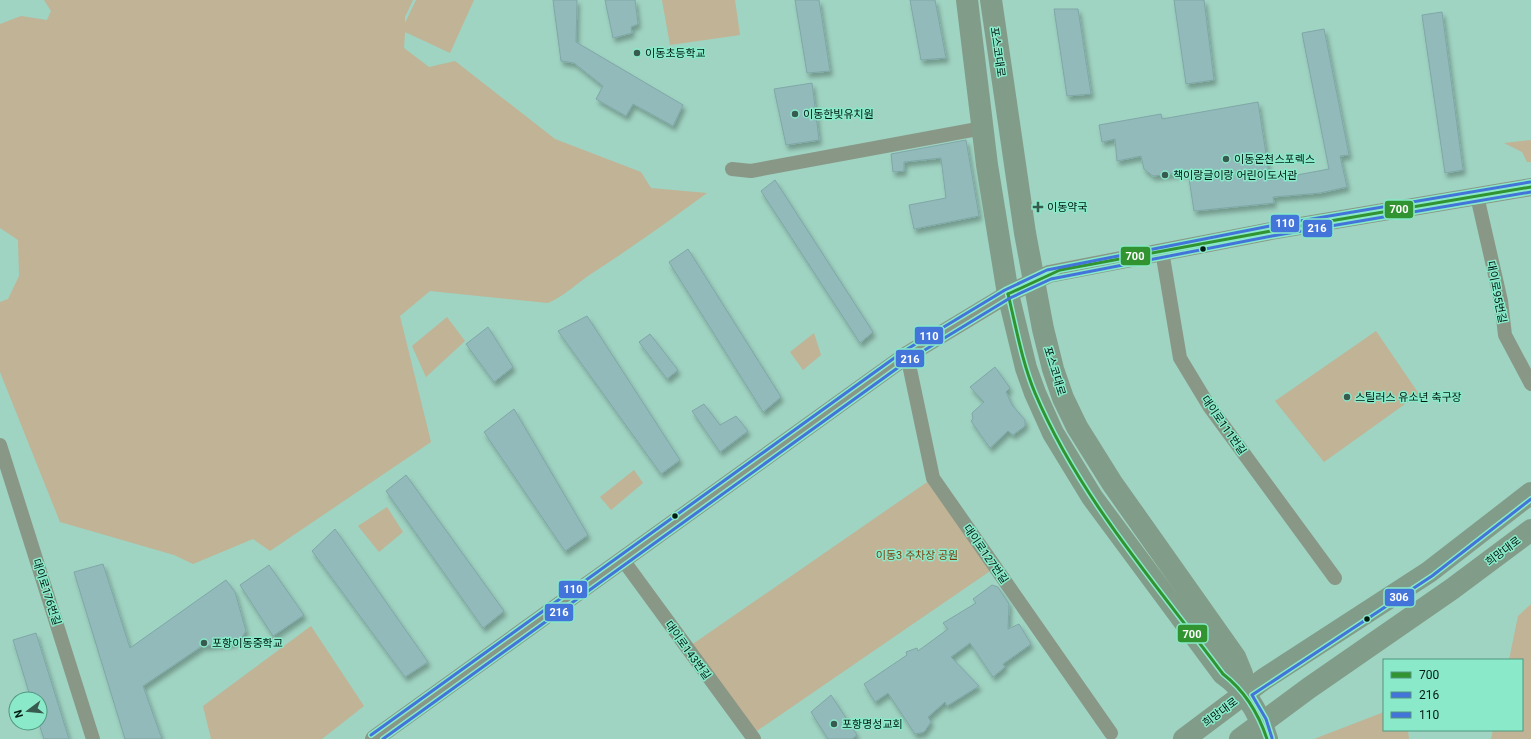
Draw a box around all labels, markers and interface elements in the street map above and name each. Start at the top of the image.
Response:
street label: 포스코대로 [988,26,1007,78]
place label: 이동초등학교 [645,47,706,60]
marker: 이동초등학교 [632,48,642,58]
place label: 이동한빛유치원 [803,108,874,121]
marker: 이동한빛유치원 [790,109,800,119]
place label: 이동온천스포렉스 [1234,153,1315,166]
marker: 이동온천스포렉스 [1221,154,1231,164]
place label: 책이랑글이랑 어린이도서관 [1173,169,1297,182]
marker: 책이랑글이랑 어린이도서관 [1160,170,1170,180]
line badge: 700 [1384,200,1414,219]
marker: 이동약국 [1032,201,1044,213]
place label: 이동약국 [1047,201,1087,214]
text: 700 [1390,203,1408,216]
line badge: 110 [1270,214,1300,233]
text: 110 [1276,217,1294,230]
line badge: 216 [1302,219,1333,238]
text: 216 [1308,222,1326,235]
unlabelled marker [1198,244,1208,254]
line badge: 700 [1120,246,1151,266]
text: 700 [1126,250,1144,263]
street label: 대이로95번길 [1484,260,1509,324]
line badge: 110 [914,326,944,345]
text: 110 [920,330,938,343]
street label: 포스코대로 [1041,345,1068,397]
line badge: 216 [895,349,925,368]
text: 216 [901,353,919,366]
place label: 스틸러스 유소년 축구장 [1355,391,1462,404]
marker: 스틸러스 유소년 축구장 [1342,392,1352,402]
street label: 대이로111번길 [1198,393,1249,457]
unlabelled marker [670,511,680,521]
street label: 대이로127번길 [960,522,1011,586]
street label: 희망대로 [1483,534,1523,569]
park label: 이동3 주차장 공원 [876,549,958,562]
street label: 대이로176번길 [30,557,63,627]
line badge: 110 [558,580,588,599]
text: 110 [564,583,582,596]
line badge: 306 [1384,588,1415,607]
text: 306 [1390,591,1408,604]
line badge: 216 [544,603,574,622]
text: 216 [550,606,568,619]
unlabelled marker [1362,614,1372,624]
street label: 대이로143번길 [662,618,713,682]
line badge: 700 [1177,624,1208,643]
text: 700 [1183,628,1201,641]
place label: 포항이동중학교 [212,637,283,650]
marker: 포항이동중학교 [199,638,209,648]
legend [1383,659,1523,731]
text: 700 [1419,668,1439,682]
text: 216 [1419,688,1439,702]
north arrow [8,691,48,731]
street label: 희망대로 [1200,695,1240,730]
text: N [11,708,26,719]
text: 110 [1419,708,1439,722]
place label: 포항명성교회 [842,718,903,731]
marker: 포항명성교회 [829,719,839,729]

